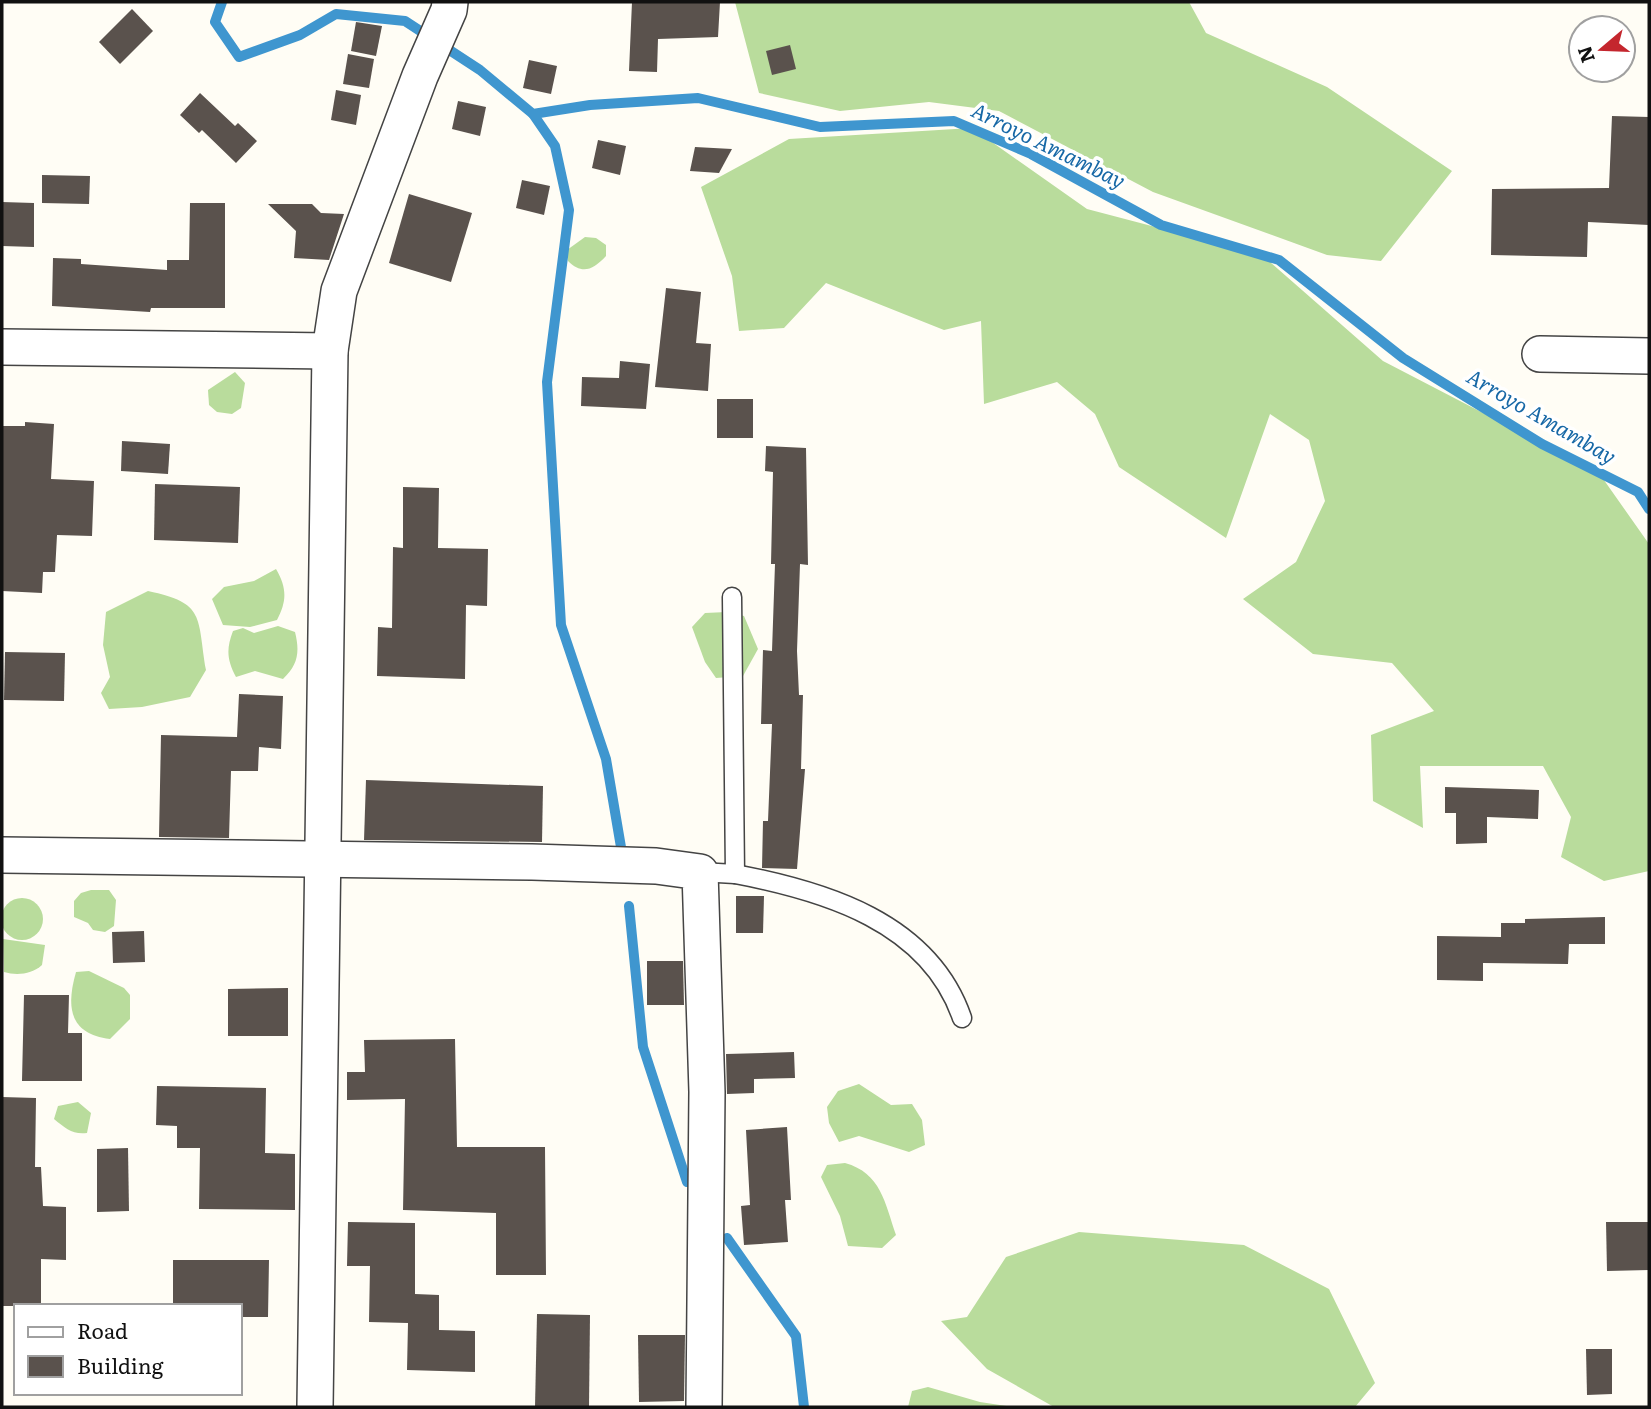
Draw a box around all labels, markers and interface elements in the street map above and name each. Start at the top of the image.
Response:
north arrow [1567,14,1637,84]
text: N [1569,43,1601,67]
water label: Arroyo Amambay [967,93,1131,195]
water label: Arroyo Amambay [1462,359,1623,470]
legend [14,1304,242,1395]
text: Road [77,1314,128,1345]
text: Building [77,1349,164,1380]

